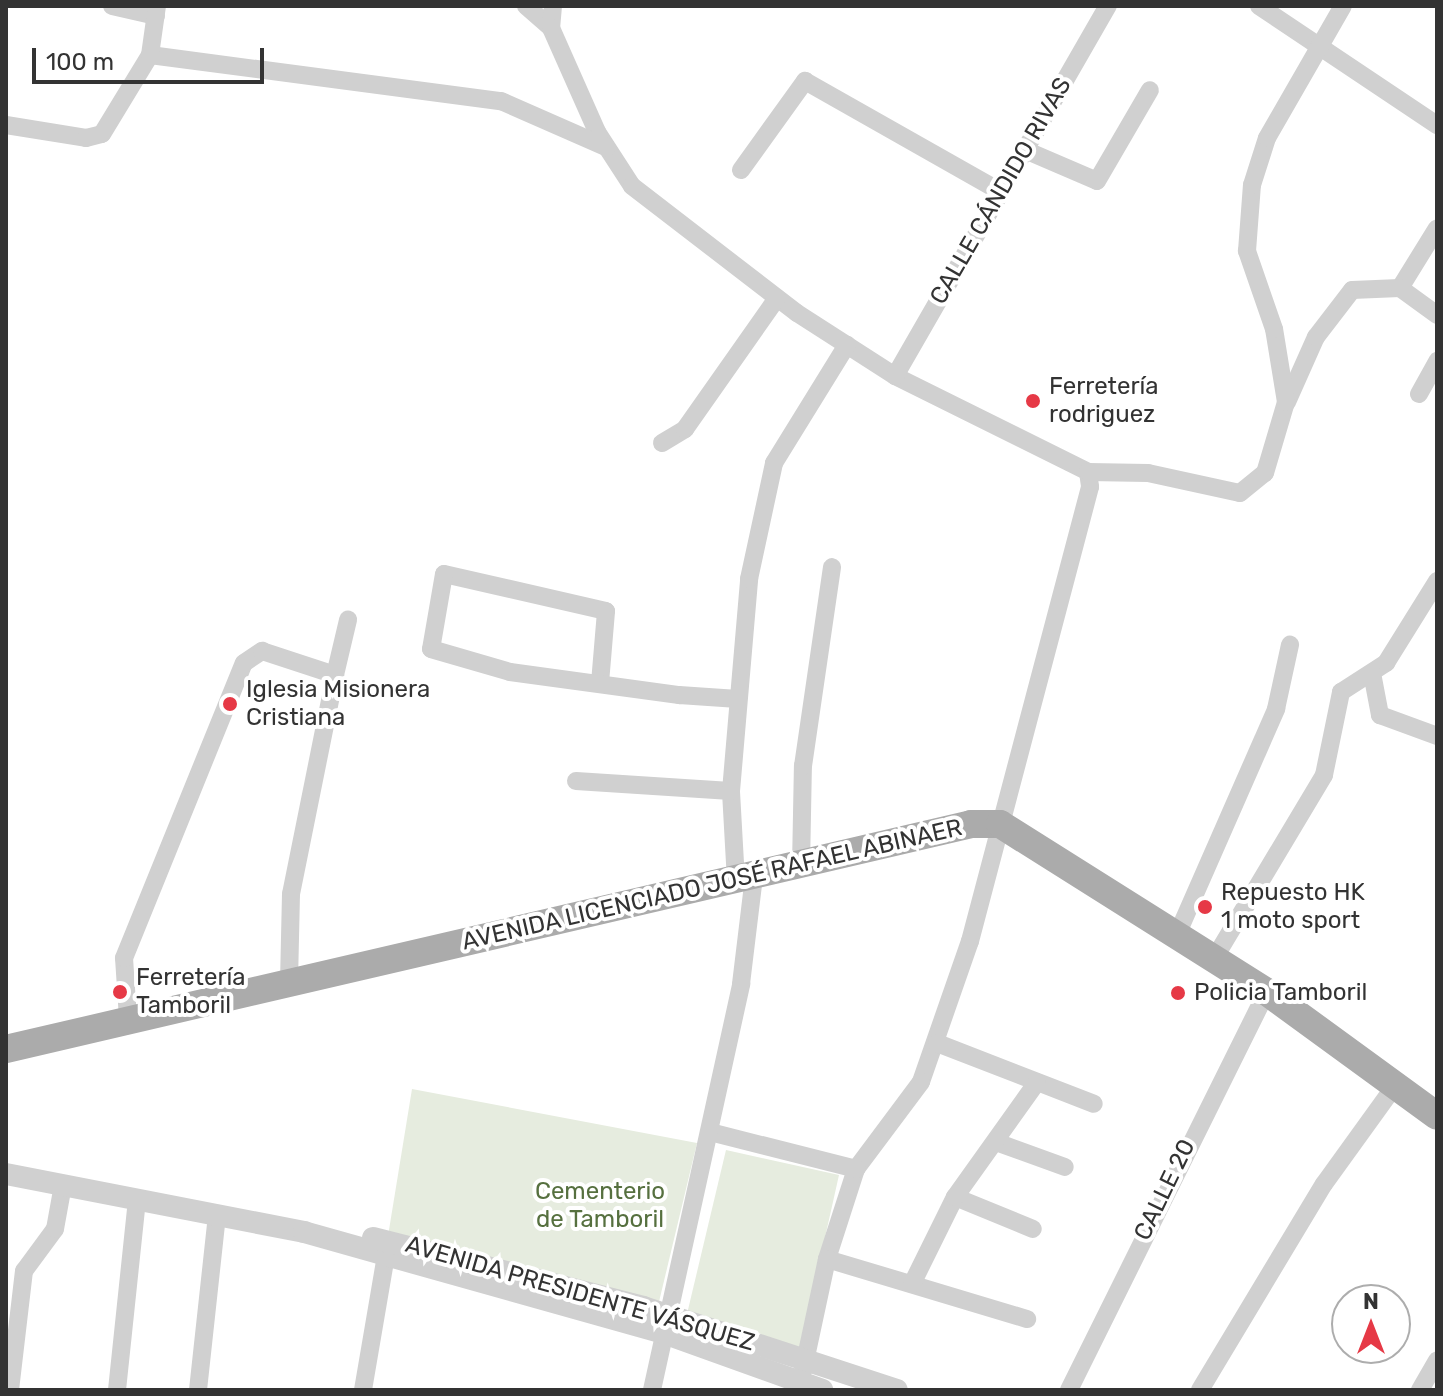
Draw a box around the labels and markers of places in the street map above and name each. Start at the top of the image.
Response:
place label: Ferretería rodriguez [1049,373,1159,429]
marker: Ferretería rodriguez [1024,392,1042,410]
place label: Iglesia Misionera Cristiana [246,676,430,732]
marker: Iglesia Misionera Cristiana [221,695,239,713]
place label: Repuesto HK 1 moto sport [1221,879,1365,935]
marker: Repuesto HK 1 moto sport [1196,898,1214,916]
place label: Ferretería Tamboril [136,964,246,1020]
place label: Policia Tamboril [1194,979,1368,1007]
marker: Ferretería Tamboril [111,983,129,1001]
marker: Policia Tamboril [1169,984,1187,1002]

